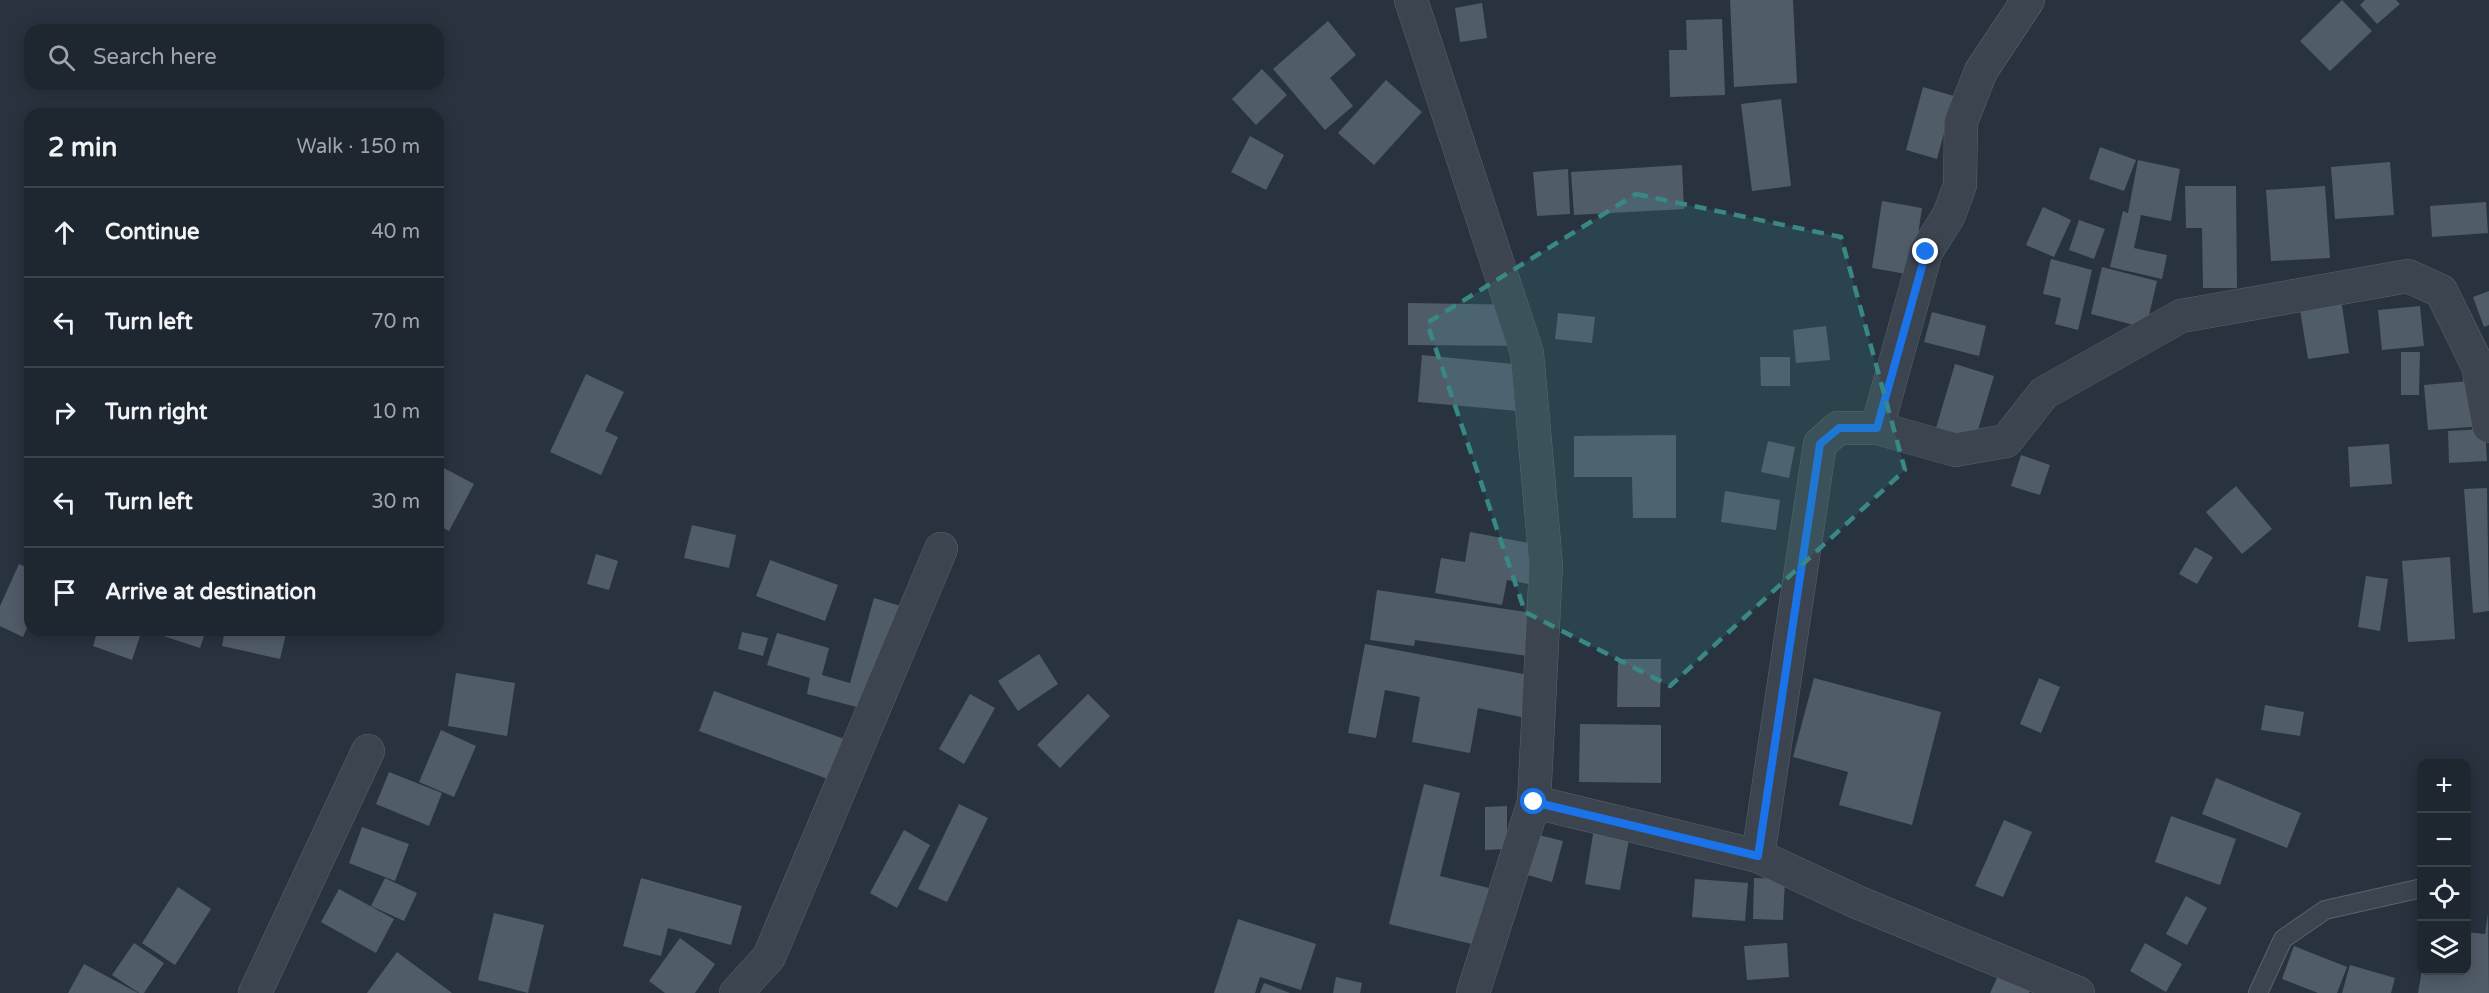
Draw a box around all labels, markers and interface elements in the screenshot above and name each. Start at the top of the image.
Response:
search box [24,24,444,90]
icon: search [45,41,78,74]
text: Search here [93,44,217,70]
text: 2 min [48,132,117,163]
text: Walk · 150 m [297,135,420,159]
icon: ahead [48,216,81,249]
text: Continue [105,219,200,245]
text: 40 m [371,220,420,244]
route end [1912,238,1938,264]
icon: left [48,306,81,339]
text: Turn left [105,309,193,335]
text: 70 m [371,310,420,334]
icon: right [48,396,81,429]
text: Turn right [105,399,207,425]
text: 10 m [371,400,420,424]
icon: left [48,486,81,519]
text: Turn left [105,489,193,515]
text: 30 m [371,490,420,514]
icon: arrive [48,576,81,609]
text: Arrive at destination [105,579,316,605]
map controls [2417,759,2471,975]
button: + [2417,759,2471,813]
route start [1520,788,1546,814]
button: − [2417,813,2471,867]
button: locate [2417,867,2471,921]
button: layers [2417,921,2471,975]

